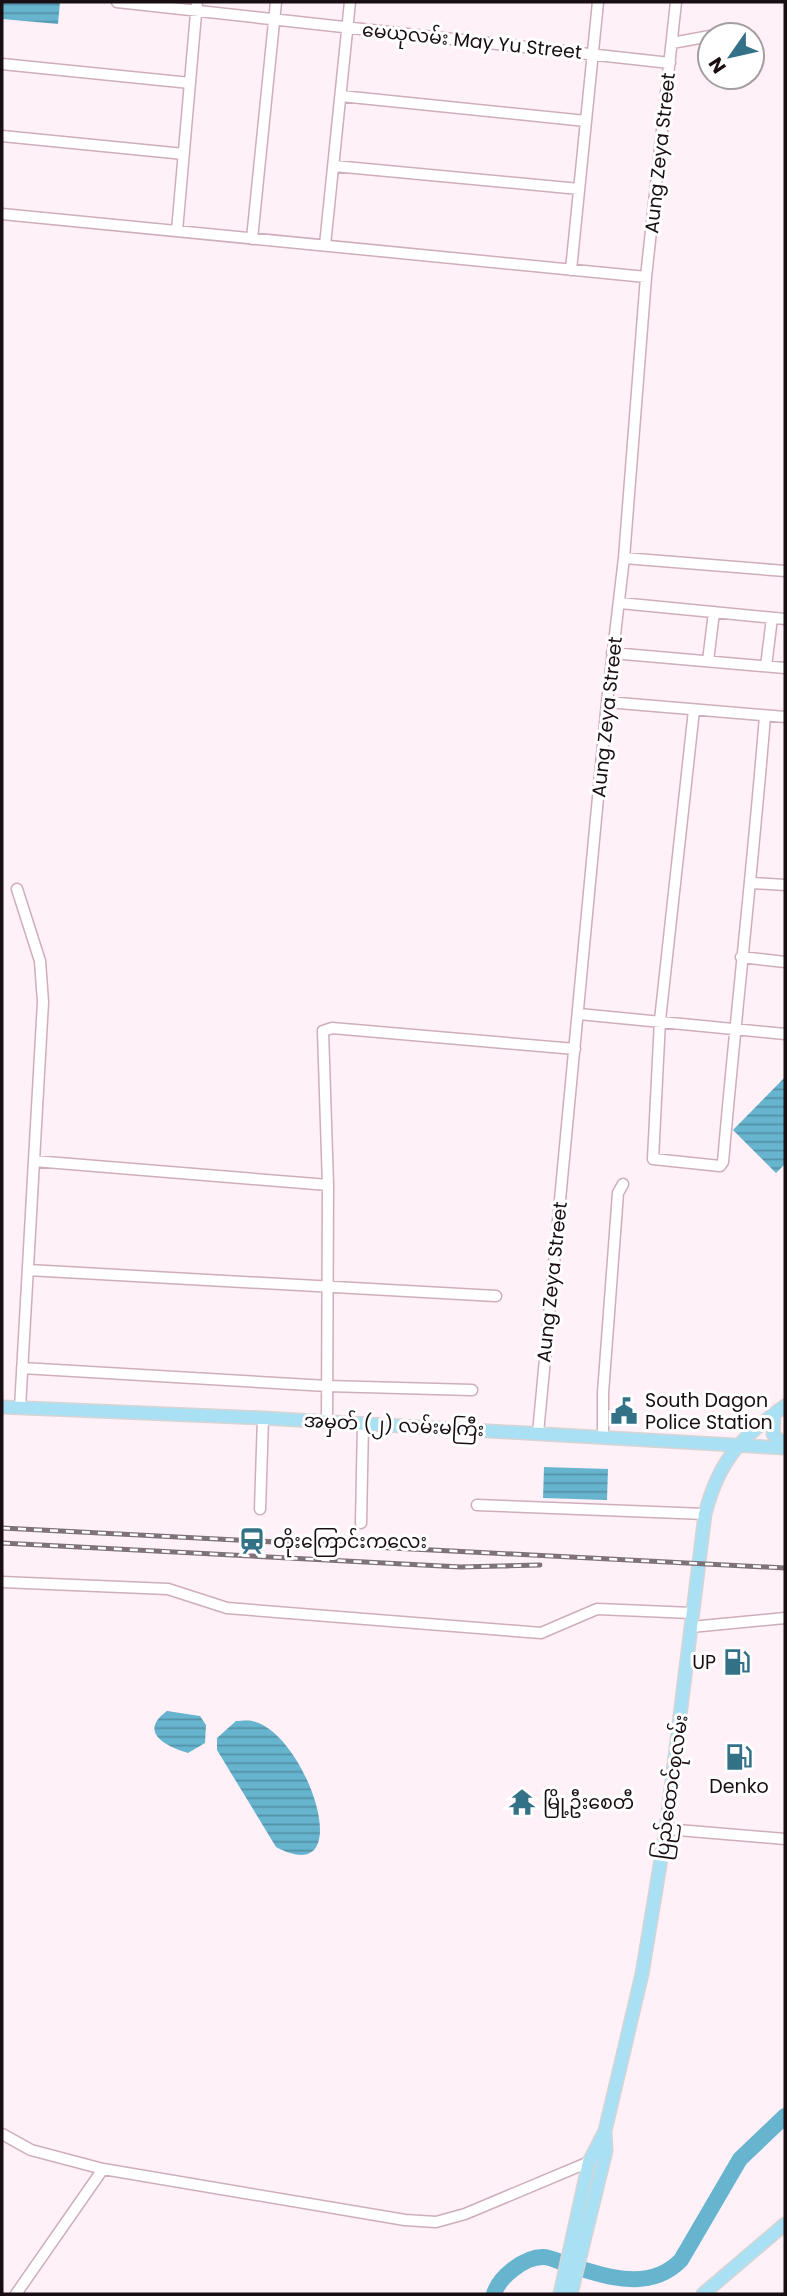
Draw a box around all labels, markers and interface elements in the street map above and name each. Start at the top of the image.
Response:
street label: မေယုလမ်း May Yu Street [360,15,583,69]
north arrow [696,21,766,91]
text: N [702,52,733,79]
street label: Aung Zeya Street [638,71,682,235]
street label: Aung Zeya Street [585,635,629,799]
street label: Aung Zeya Street [530,1200,574,1364]
place label: South Dagon Police Station [645,1387,773,1436]
public building icon: South Dagon Police Station [609,1396,639,1426]
street label: အမှတ် (၂) လမ်းမကြီး [303,1406,485,1446]
station icon: တိုးကြောင်းကလေး [237,1526,267,1556]
place label: တိုးကြောင်းကလေး [273,1527,427,1558]
fuel station icon: UP [722,1647,752,1677]
place label: UP [692,1649,716,1676]
street label: ပြည်ထောင်စုလမ်း [646,1713,697,1862]
fuel station icon: Denko [724,1742,754,1772]
place label: Denko [709,1773,769,1800]
temple icon: မြို့ဦးစေတီ [507,1787,537,1817]
place label: မြို့ဦးစေတီ [543,1788,634,1818]

